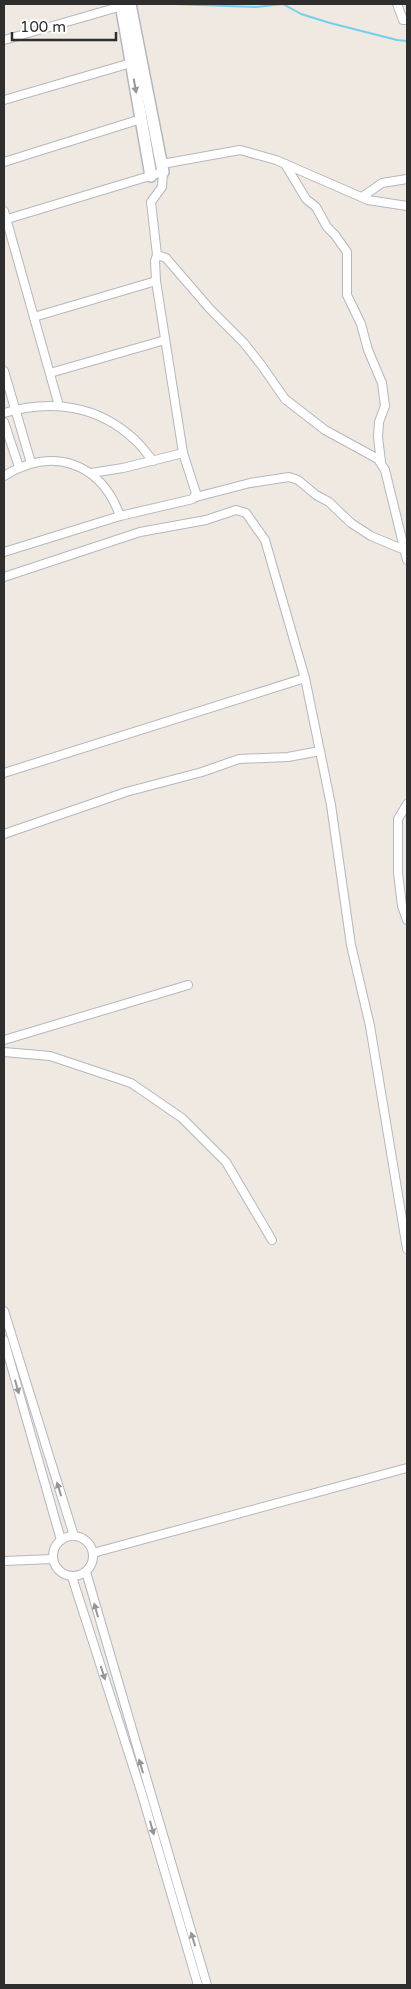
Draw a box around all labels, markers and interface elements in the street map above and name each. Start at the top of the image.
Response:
scale bar [12,10,116,42]
text: 100 m [20,18,66,36]
one-way arrow [132,79,140,95]
one-way arrow [13,1380,21,1395]
one-way arrow [55,1482,63,1497]
one-way arrow [92,1602,100,1617]
one-way arrow [100,1666,107,1681]
one-way arrow [137,1758,145,1773]
one-way arrow [148,1821,156,1836]
one-way arrow [188,1931,196,1946]

